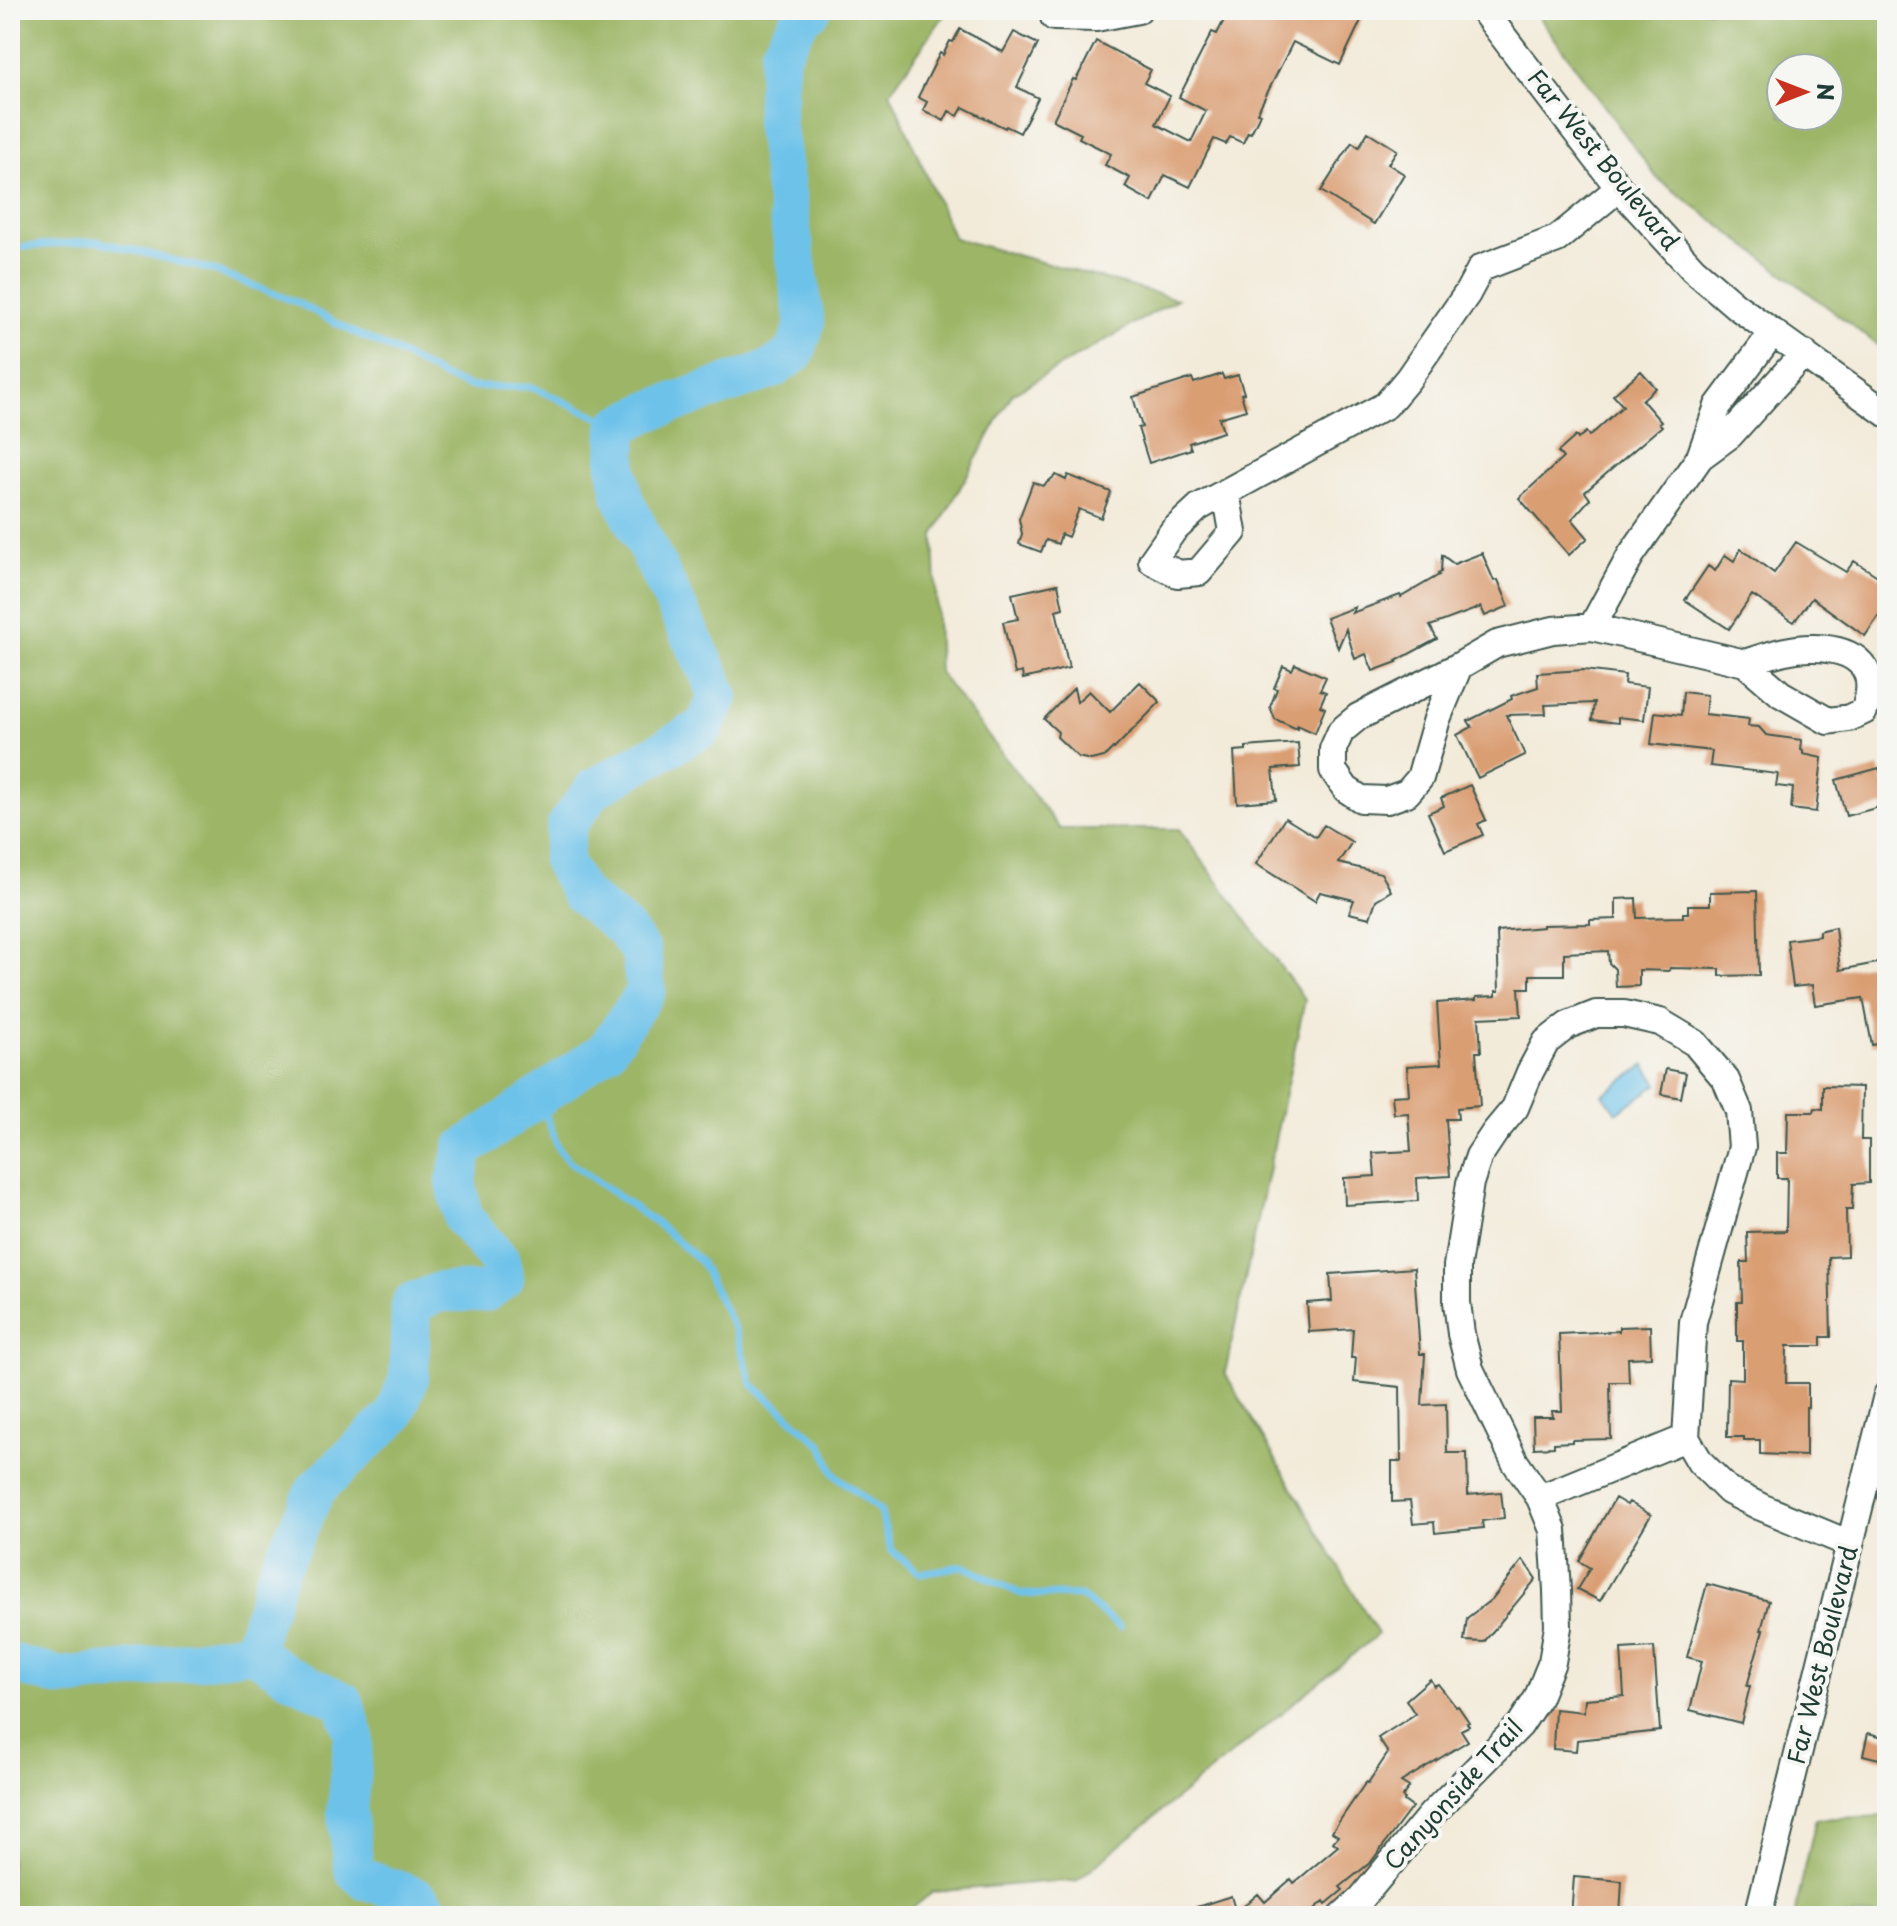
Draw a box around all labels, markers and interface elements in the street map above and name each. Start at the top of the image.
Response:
north arrow [1765,52,1845,132]
street label: Far West Boulevard [1520,60,1689,257]
text: N [1810,83,1843,101]
street label: Far West Boulevard [1776,1541,1866,1768]
street label: Canyonside Trail [1375,1710,1530,1877]

